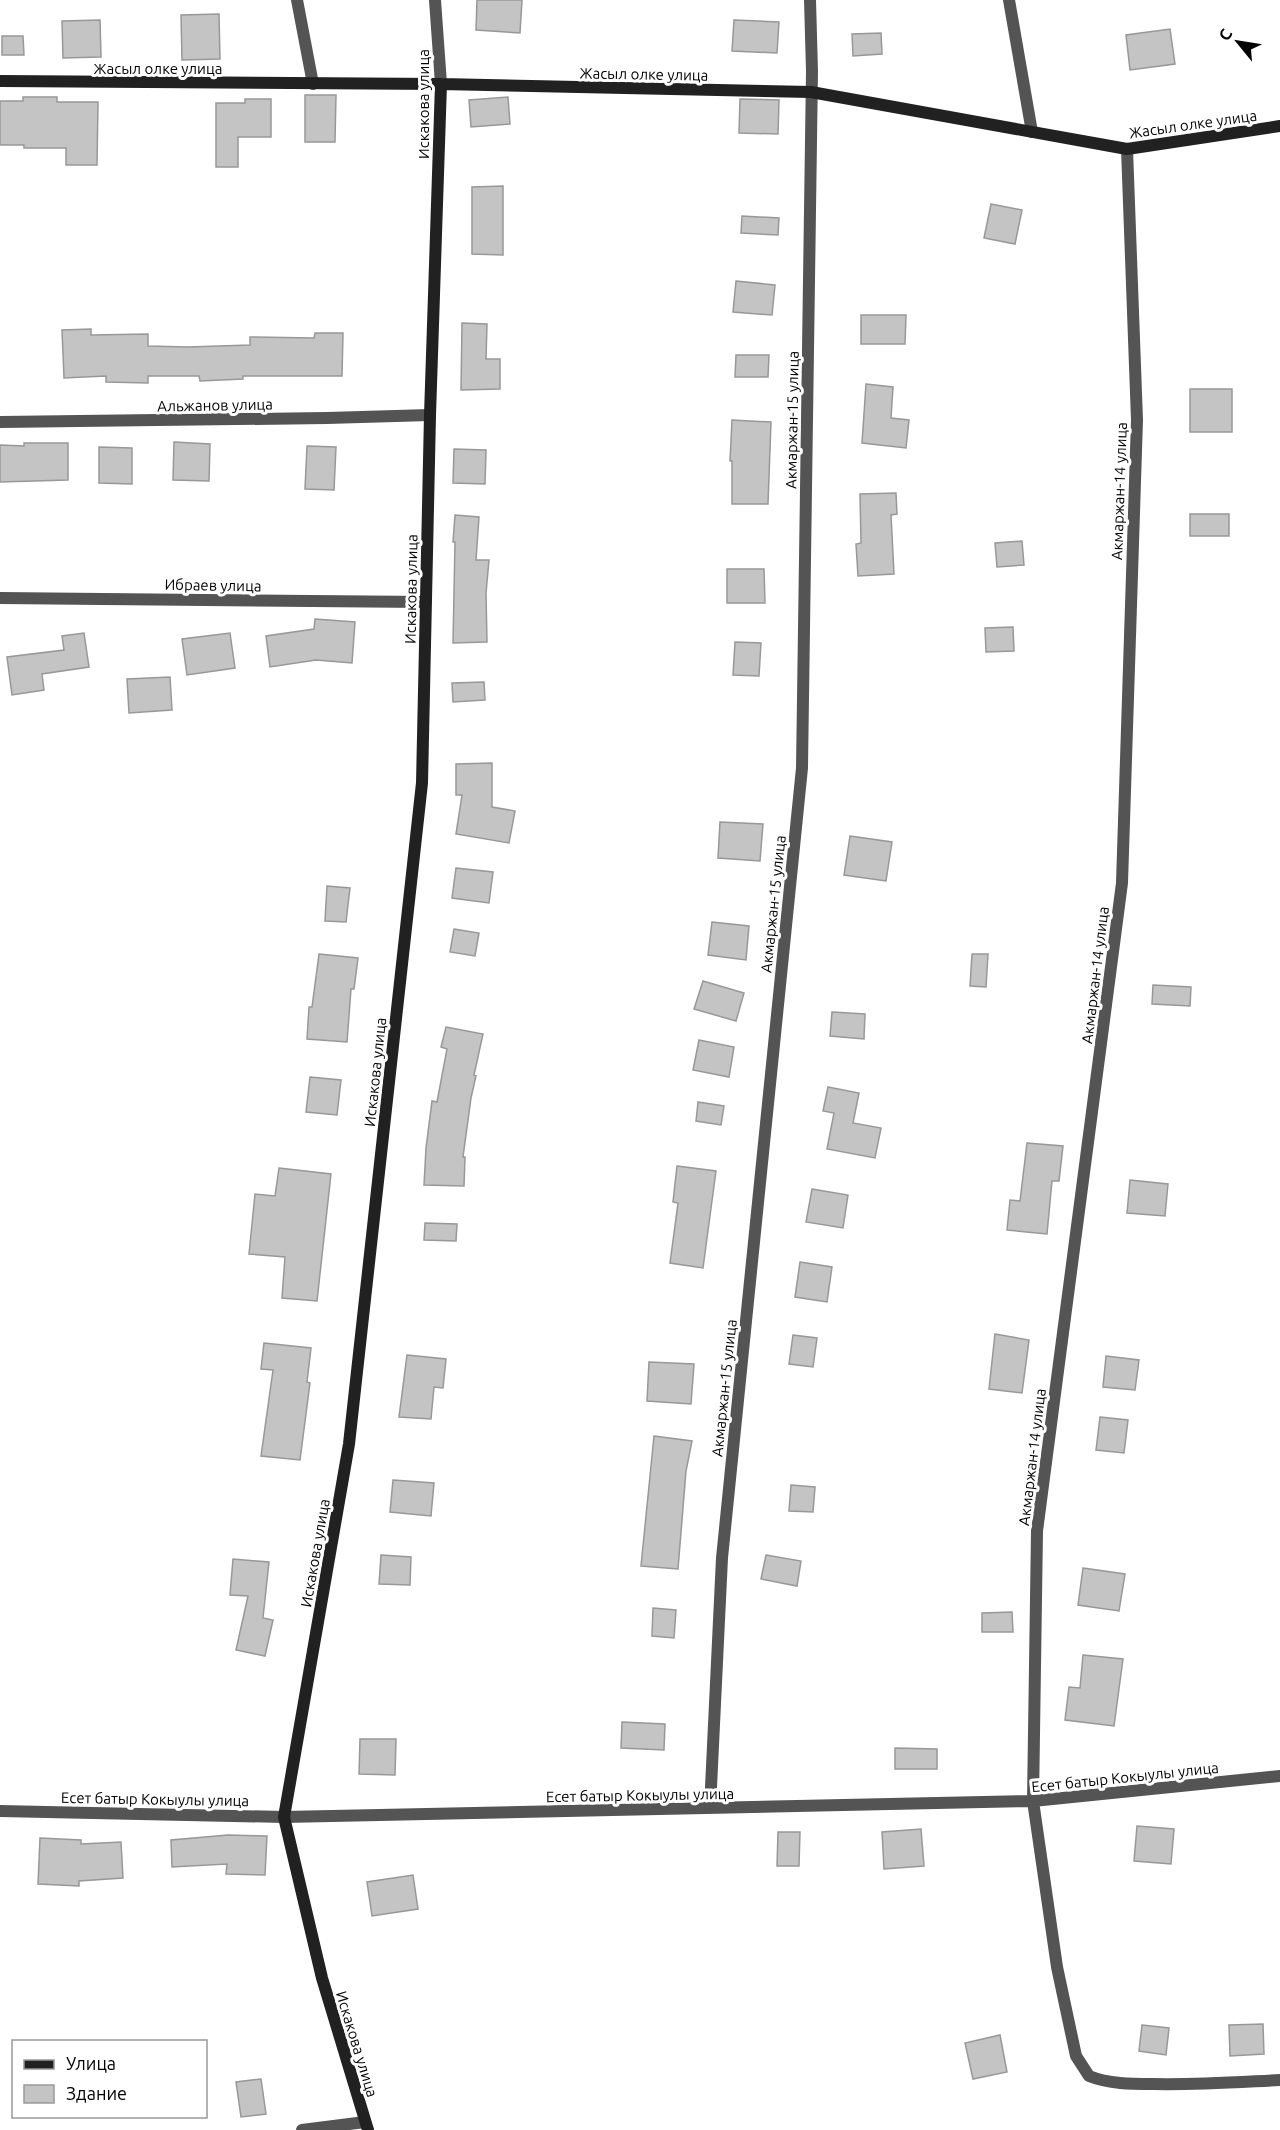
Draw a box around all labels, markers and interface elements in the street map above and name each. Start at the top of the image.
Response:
north arrow [1208,12,1268,72]
text: С [1215,26,1235,43]
street label: Искакова улица [415,49,432,159]
street label: Жасыл олке улица [94,60,222,77]
street label: Жасыл олке улица [579,64,709,84]
street label: Жасыл олке улица [1128,107,1258,141]
street label: Акмаржан-15 улица [782,351,802,489]
street label: Альжанов улица [157,395,273,415]
street label: Акмаржан-14 улица [1108,422,1130,560]
street label: Искакова улица [402,534,420,644]
street label: Ибраев улица [164,576,262,594]
street label: Акмаржан-15 улица [757,834,789,974]
street label: Акмаржан-14 улица [1078,905,1112,1045]
street label: Искакова улица [361,1017,389,1127]
street label: Акмаржан-15 улица [708,1318,740,1458]
street label: Акмаржан-14 улица [1015,1387,1049,1527]
street label: Искакова улица [297,1497,333,1609]
street label: Есет батыр Кокыулы улица [1030,1759,1220,1795]
street label: Есет батыр Кокыулы улица [546,1785,734,1805]
street label: Есет батыр Кокыулы улица [61,1789,249,1809]
street label: Искакова улица [333,1989,381,2099]
legend [12,2040,207,2118]
text: Улица [66,2053,116,2073]
text: Здание [66,2083,127,2103]

